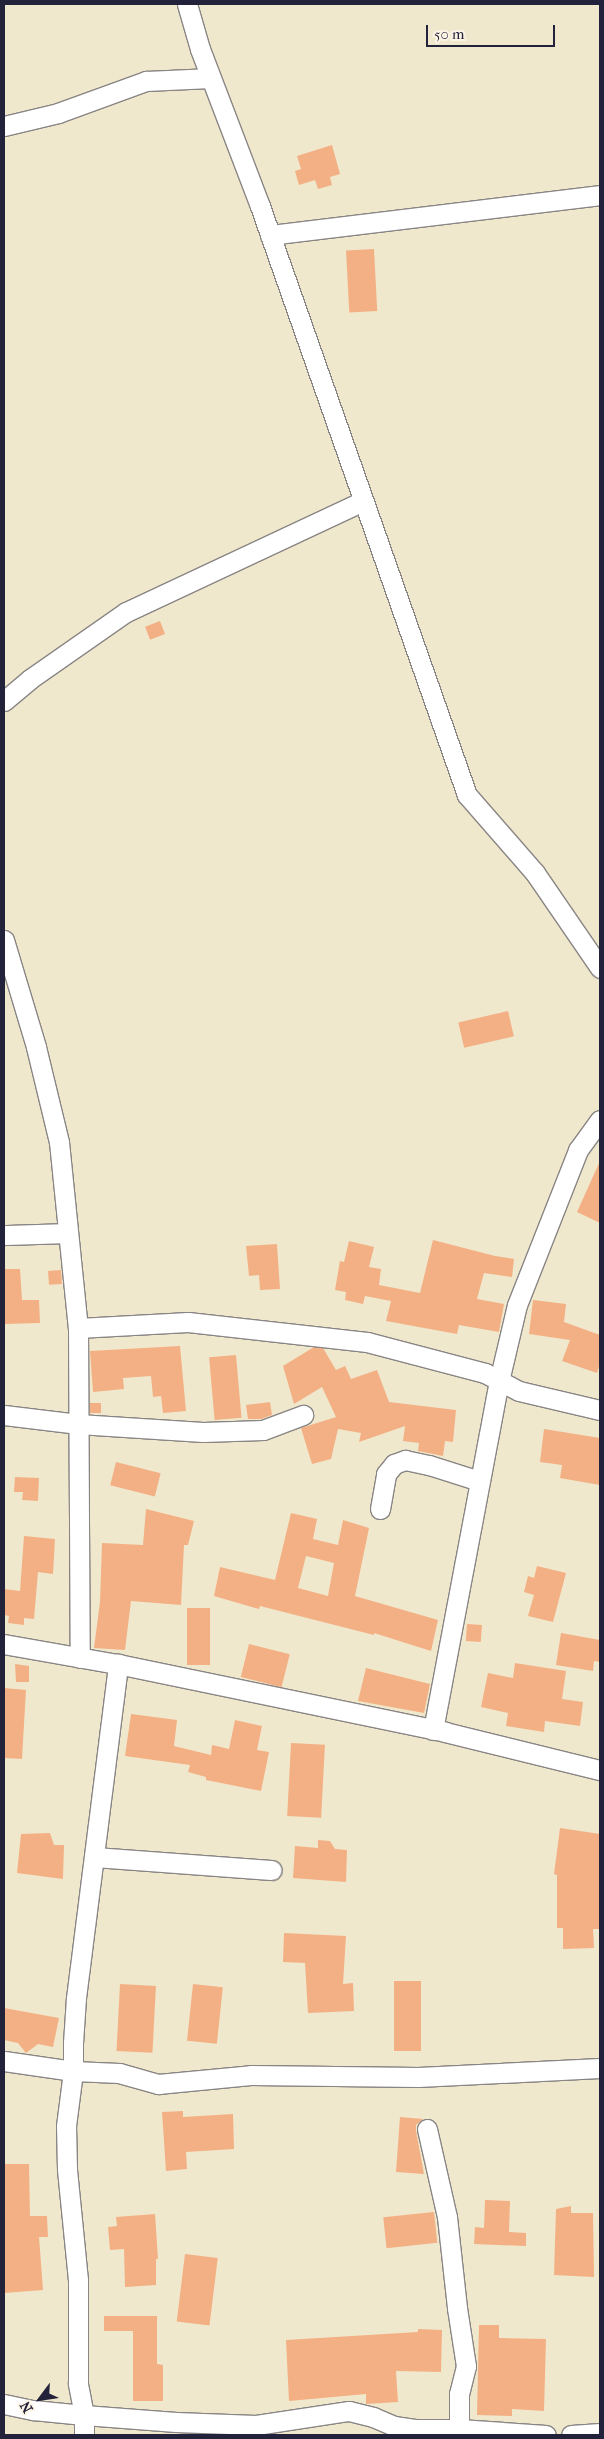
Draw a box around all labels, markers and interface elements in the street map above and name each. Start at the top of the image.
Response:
scale bar [429,15,558,47]
text: 50 m [434,25,464,43]
north arrow [15,2374,65,2424]
text: N [17,2398,37,2416]

